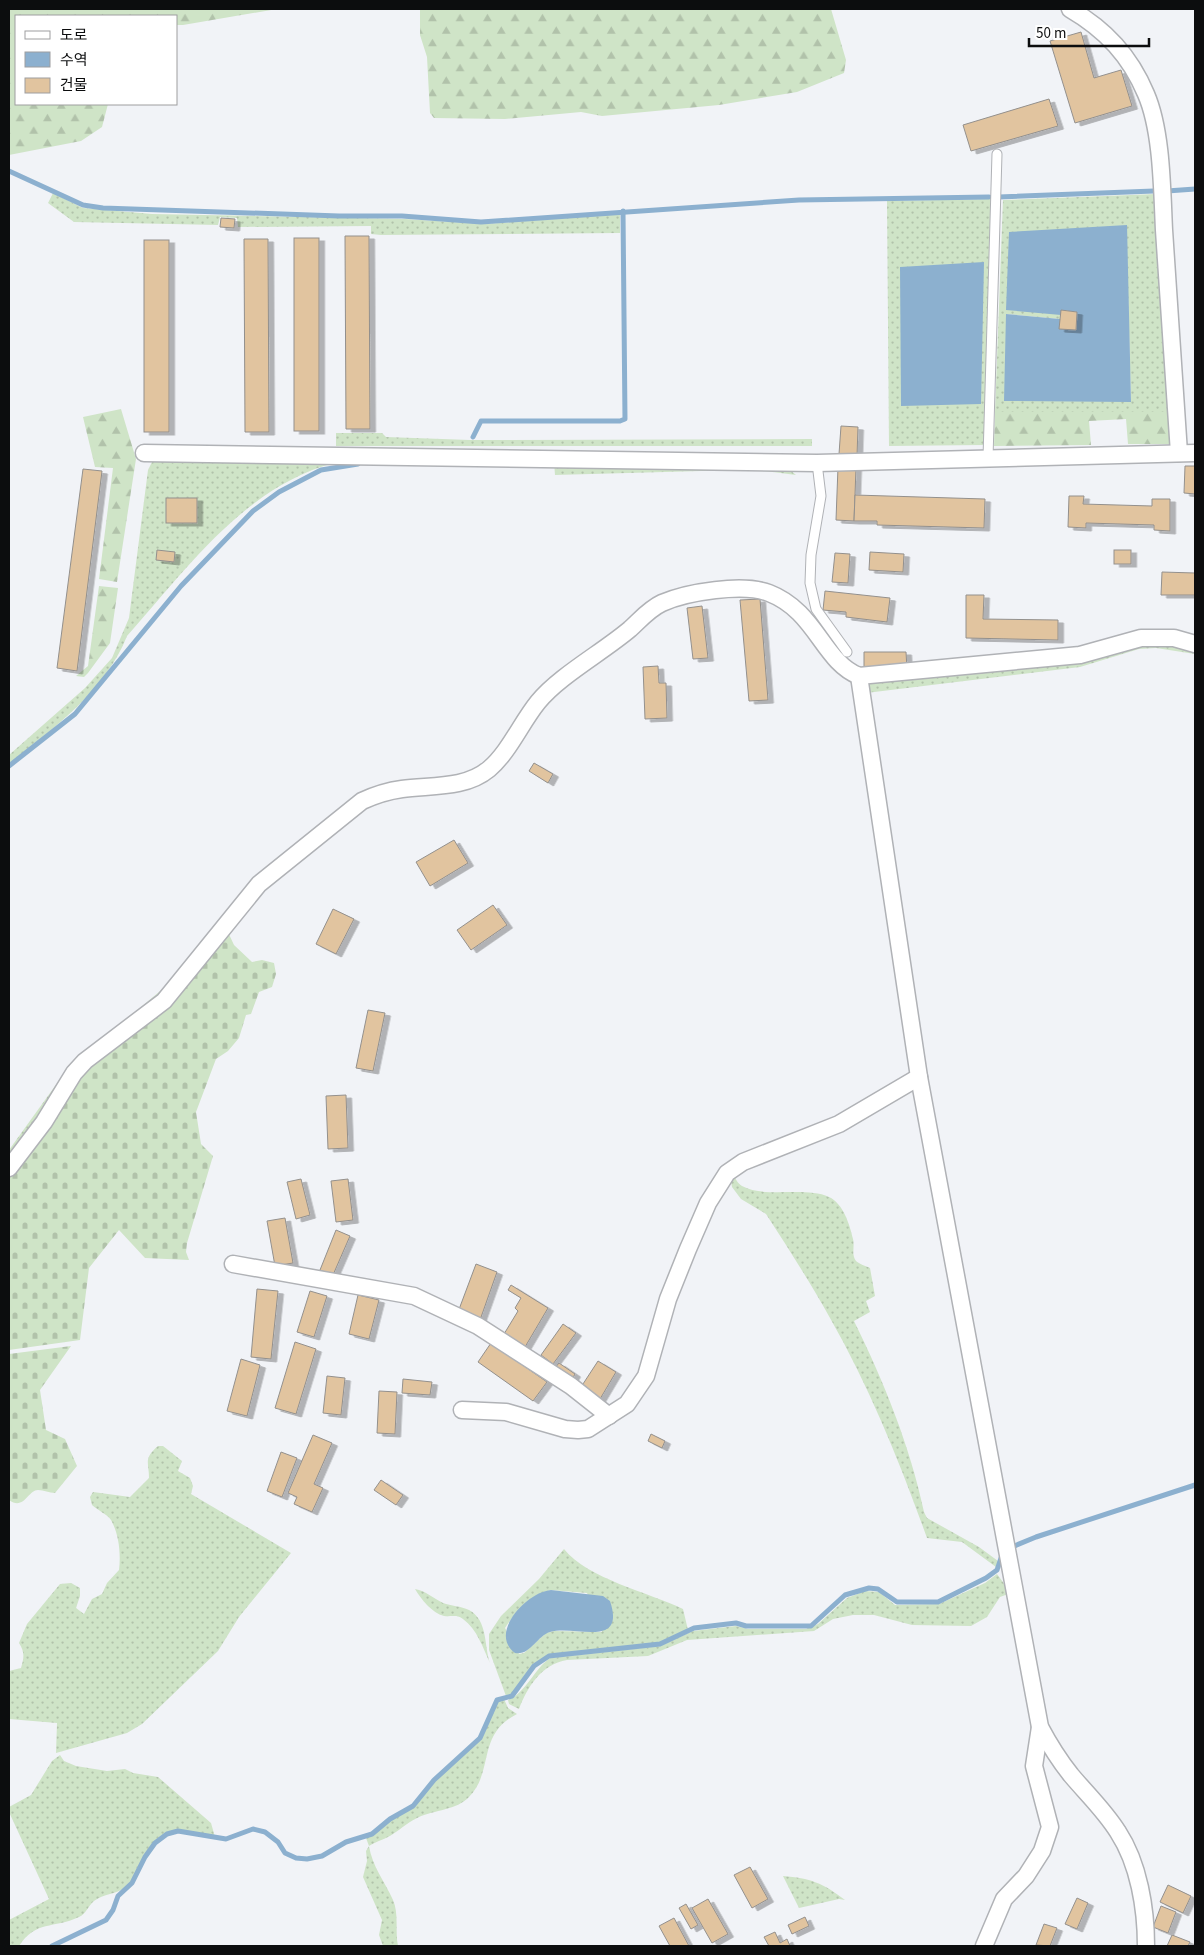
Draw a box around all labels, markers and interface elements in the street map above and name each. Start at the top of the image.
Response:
legend [15,15,178,105]
scale bar [1029,15,1149,47]
text: 50 m [1036,23,1066,44]
text: 도로 [60,25,88,46]
text: 수역 [60,50,88,71]
text: 건물 [60,75,88,96]

